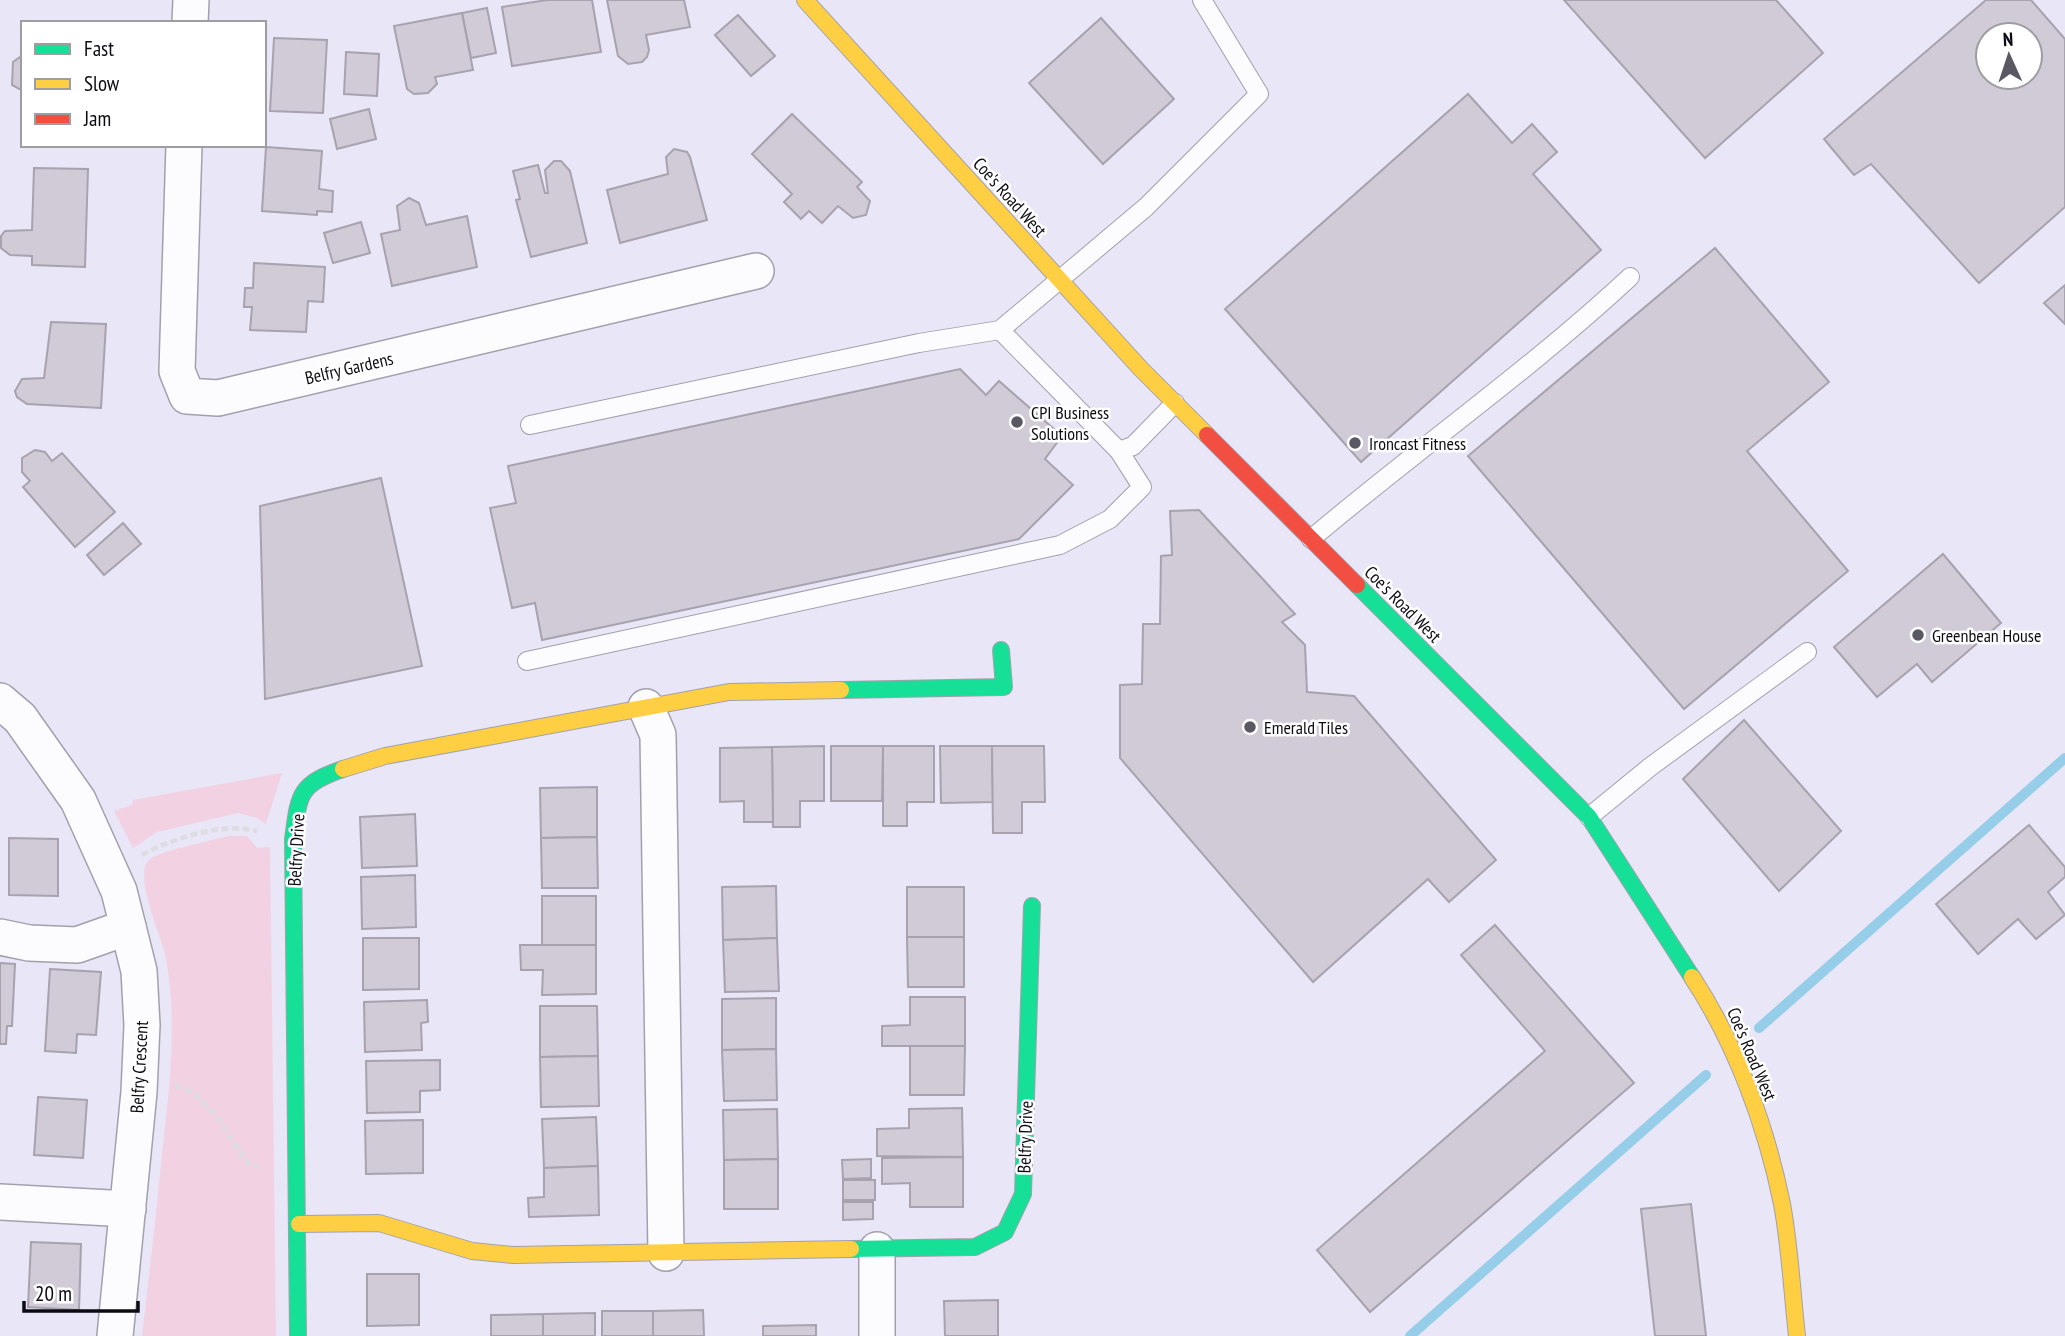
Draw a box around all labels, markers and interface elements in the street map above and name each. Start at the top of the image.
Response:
legend [21,21,266,147]
north arrow [1974,21,2044,91]
text: N [2002,27,2014,51]
text: Fast [84,35,114,62]
text: Slow [84,70,120,97]
text: Jam [83,105,111,132]
street label: Coe's Road West [968,152,1052,242]
street label: Belfry Gardens [303,347,395,389]
place label: CPI Business Solutions [1031,401,1109,445]
marker: CPI Business Solutions [1009,414,1025,430]
place label: Ironcast Fitness [1369,432,1466,455]
marker: Ironcast Fitness [1347,435,1363,451]
street label: Coe's Road West [1360,561,1446,647]
place label: Greenbean House [1932,624,2041,647]
marker: Greenbean House [1910,627,1926,643]
place label: Emerald Tiles [1264,716,1348,739]
marker: Emerald Tiles [1242,719,1258,735]
street label: Belfry Drive [283,813,309,887]
street label: Coe's Road West [1722,1004,1782,1104]
street label: Belfry Crescent [125,1020,153,1114]
street label: Belfry Drive [1012,1100,1038,1174]
scale bar [24,1270,138,1314]
text: 20 m [35,1280,72,1307]

